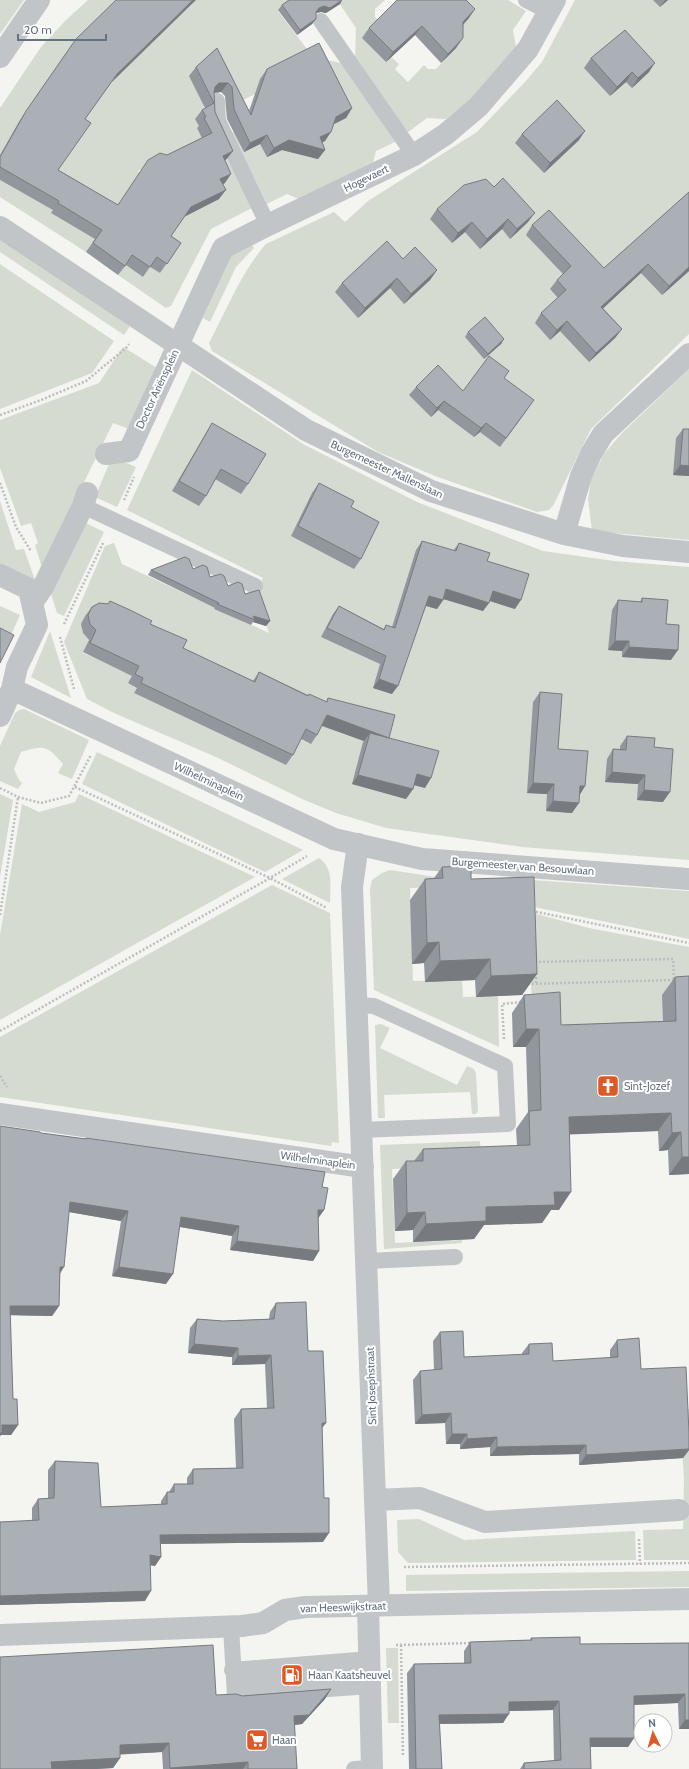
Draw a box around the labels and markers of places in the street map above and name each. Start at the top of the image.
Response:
church icon: Sint-Jozef [595,1073,621,1099]
place label: Sint-Jozef [624,1079,670,1093]
fuel station icon: Haan Kaatsheuvel [279,1662,305,1688]
place label: Haan Kaatsheuvel [308,1668,391,1682]
supermarket icon: Haan [244,1727,270,1753]
place label: Haan [272,1733,296,1747]

